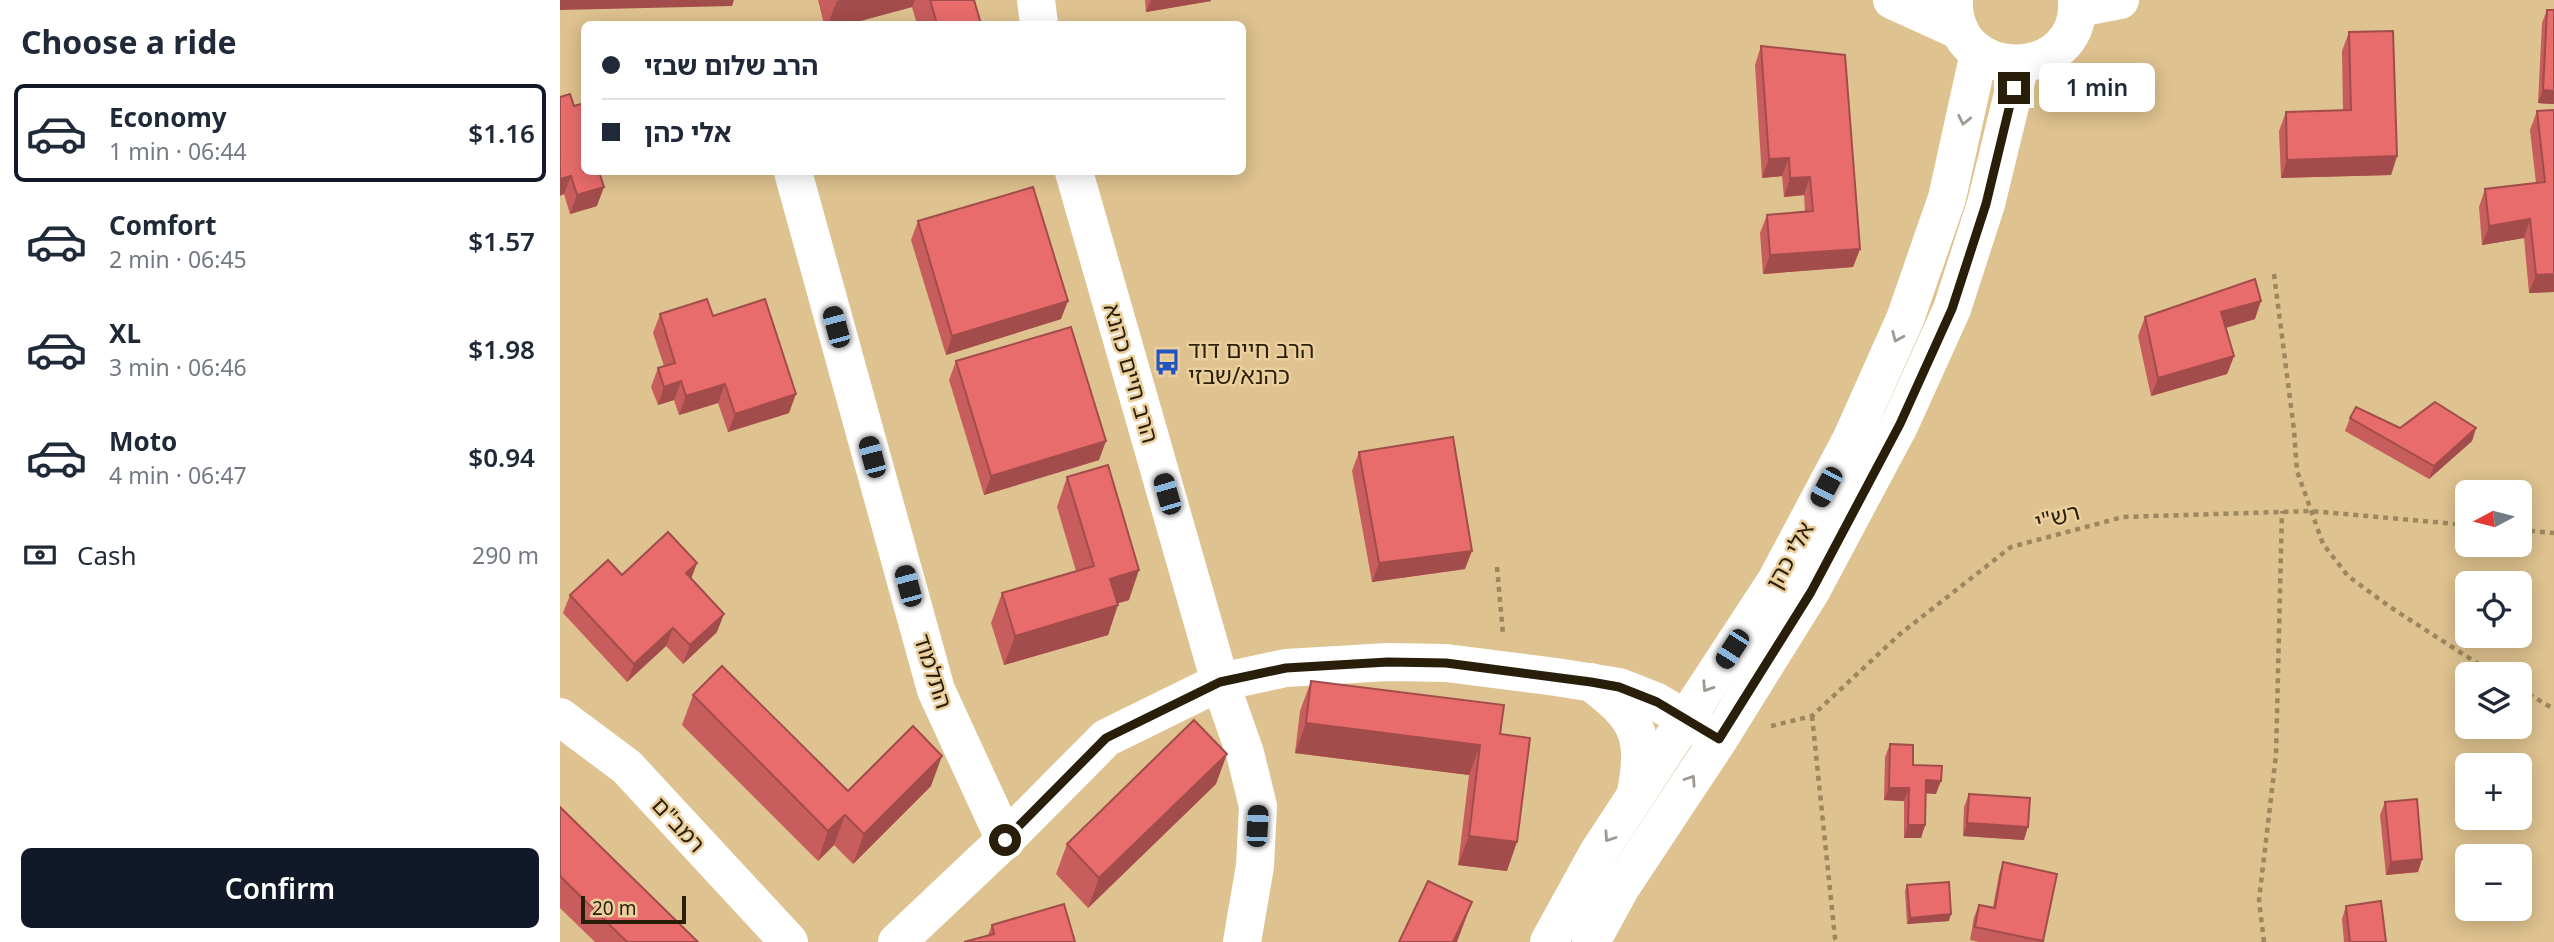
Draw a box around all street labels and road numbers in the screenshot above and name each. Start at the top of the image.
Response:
street label: הרב חיים כהנא [1097,299,1167,447]
street label: רש"י [2031,495,2083,537]
street label: אלי כהן [1757,515,1821,595]
street label: התלמוד [907,630,961,712]
street label: רמב"ם [645,789,713,859]

